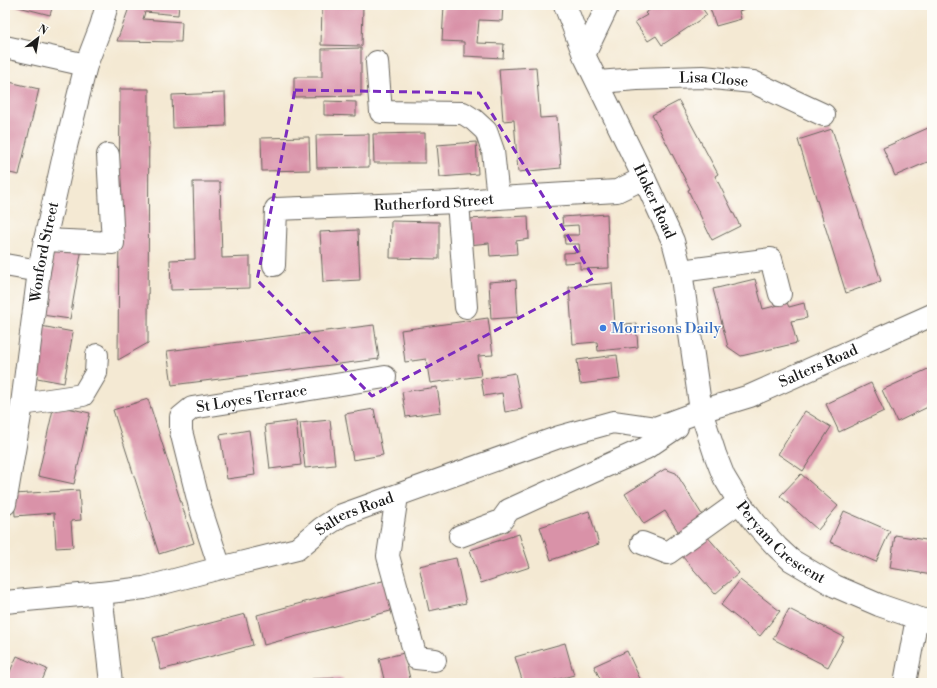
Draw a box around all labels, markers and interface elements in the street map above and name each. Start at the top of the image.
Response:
north arrow [18,18,58,58]
text: N [35,22,50,39]
street label: Lisa Close [679,67,749,91]
street label: Hoker Road [629,161,680,242]
street label: Rutherford Street [373,189,495,215]
street label: Wonford Street [25,199,63,305]
place label: Morrisons Daily [611,319,721,338]
marker: Morrisons Daily [598,323,608,333]
street label: Salters Road [776,340,861,392]
street label: St Loyes Terrace [195,380,308,417]
street label: Salters Road [311,488,397,539]
street label: Peryam Crescent [732,497,829,588]

